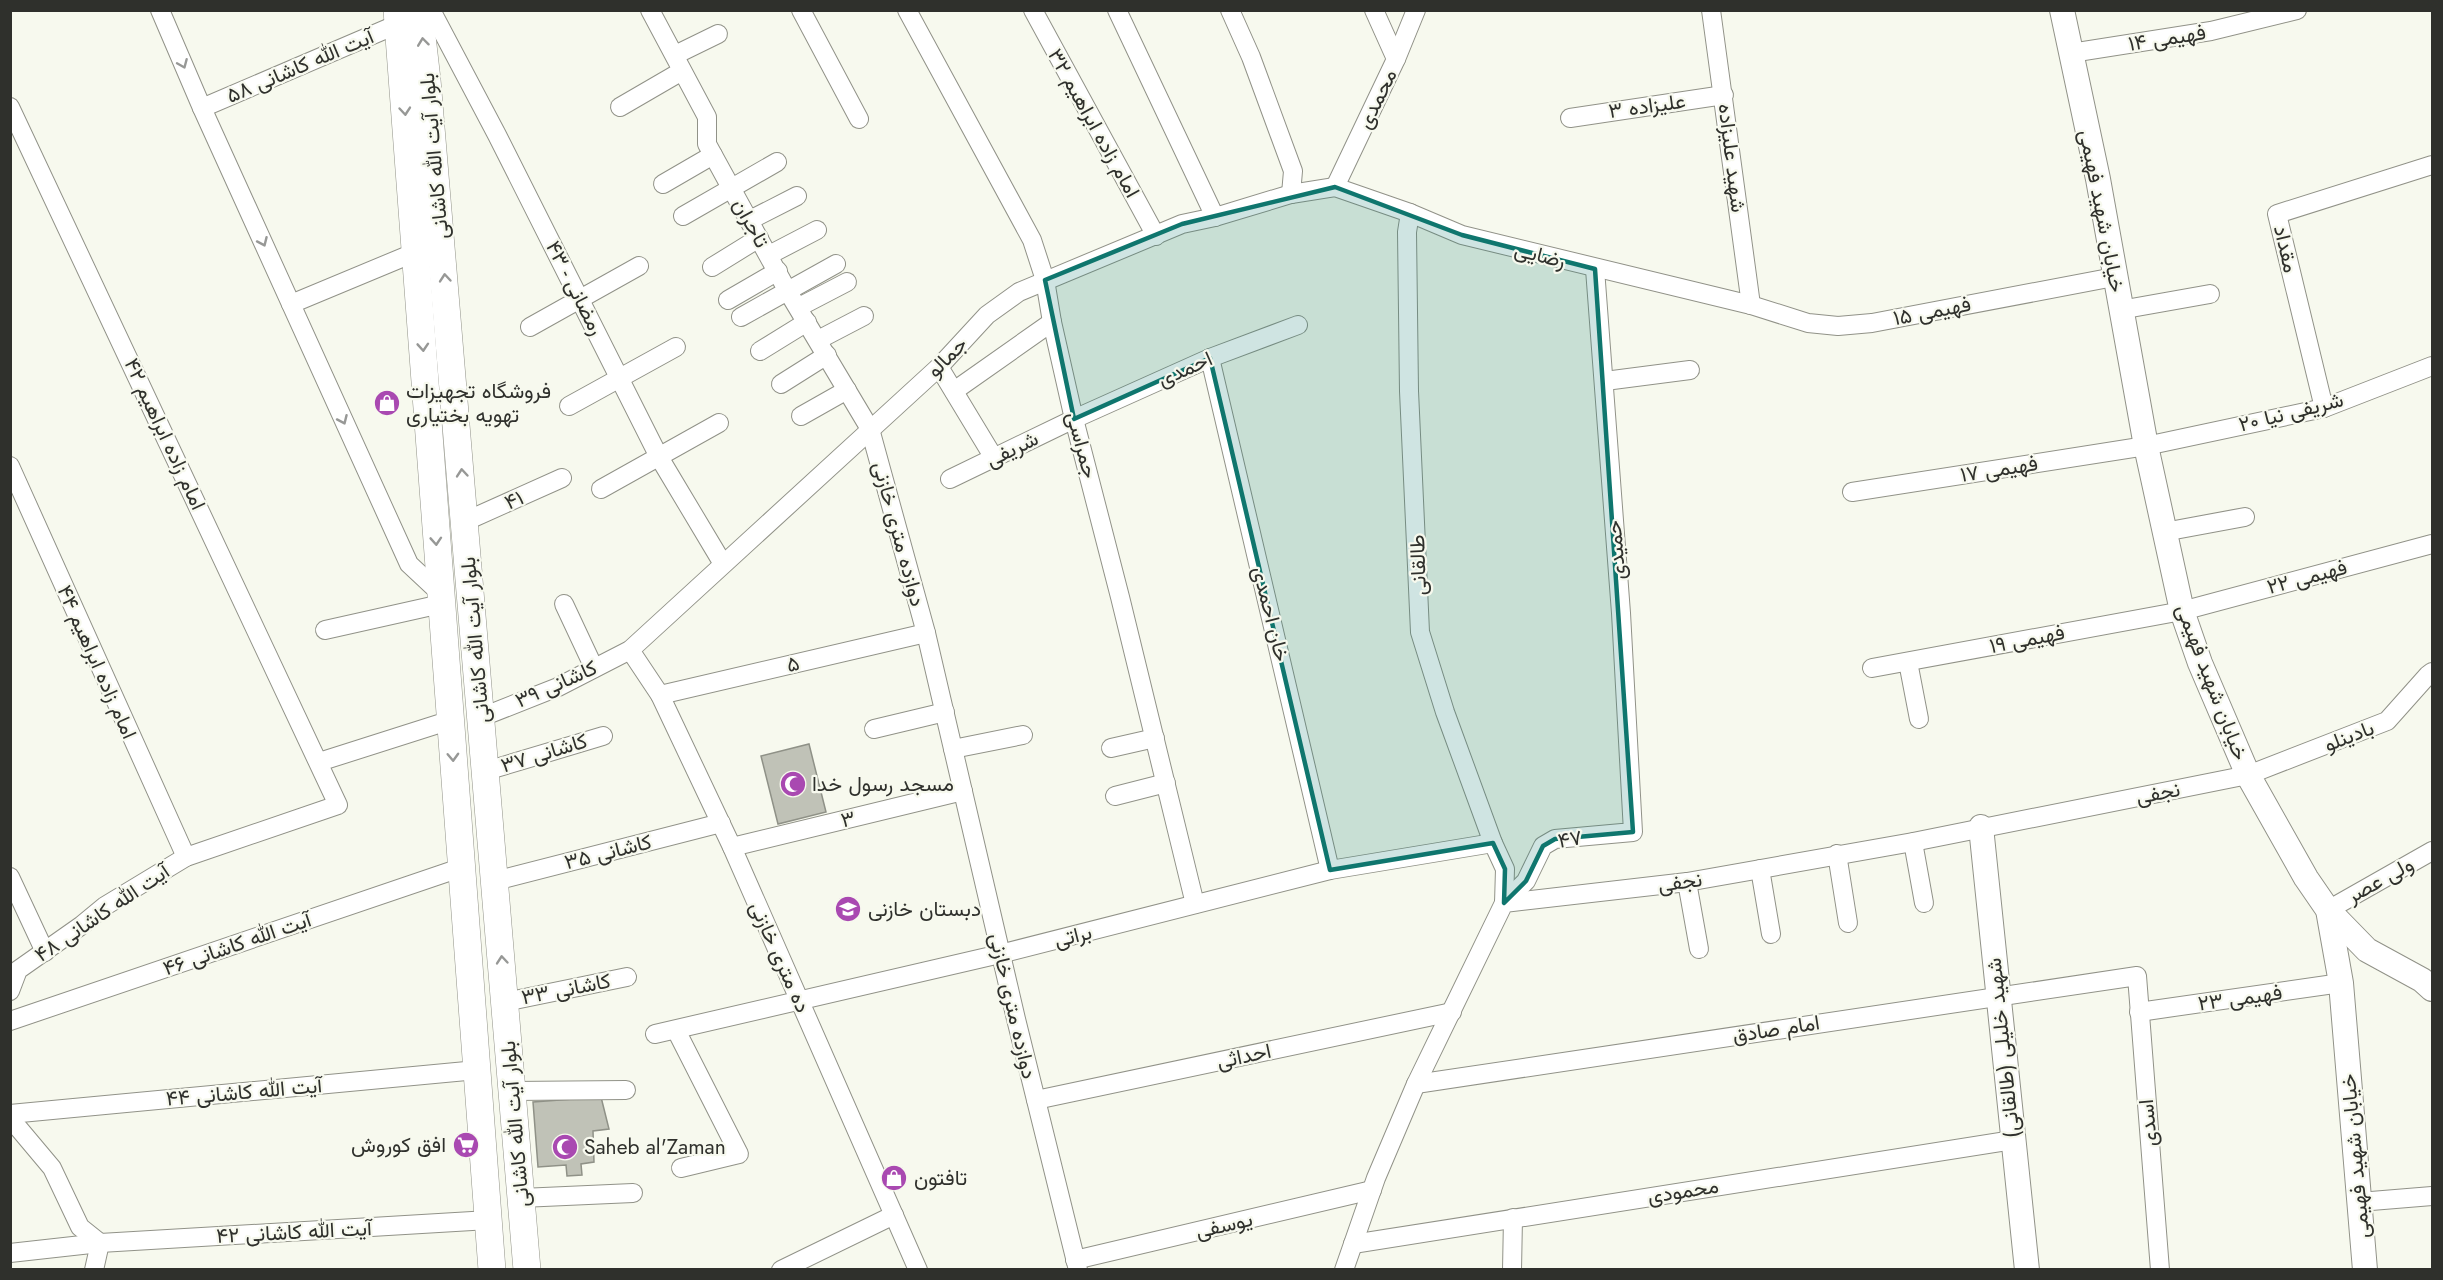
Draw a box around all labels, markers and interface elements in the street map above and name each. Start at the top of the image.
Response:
street label: فهیمی ۱۴ [2126,17,2208,59]
street label: آیت الله کاشانی ۵۸ [222,21,380,111]
one-way arrow [417,38,430,47]
street label: امام زاده ابراهیم ۳۲ [1041,43,1147,203]
one-way arrow [176,58,188,69]
street label: محمدی [1350,64,1404,134]
street label: بلوار آیت الله کاشانی [412,71,456,241]
street label: علیزاده ۳ [1607,86,1687,126]
street label: شهید علیزاده [1710,102,1754,214]
one-way arrow [398,106,411,115]
street label: خیابان شهید فهیمی [2072,127,2132,295]
street label: تاجران [725,193,777,253]
street label: مقداد [2266,222,2306,276]
street label: رضایی [1511,234,1569,276]
street label: رمضانی - ۴۳ [538,235,612,341]
one-way arrow [255,236,267,247]
one-way arrow [439,274,452,283]
street label: فهیمی ۱۵ [1891,289,1973,333]
street label: جمالو [920,330,974,384]
one-way arrow [416,342,429,351]
street label: احمدی [1153,344,1217,394]
street label: امام زاده ابراهیم ۴۲ [117,353,213,515]
place label: فروشگاه تجهیزات تهویه بختیاری [406,376,551,430]
street label: ۲۰ شریفی نیا [2236,385,2346,439]
shop icon: فروشگاه تجهیزات تهویه بختیاری [372,388,402,418]
street label: جمراسی [1059,408,1105,482]
one-way arrow [336,413,348,424]
street label: شریفی [981,423,1043,475]
street label: فهیمی ۱۷ [1958,448,2040,490]
street label: دوازده متری خازنی [865,458,933,610]
one-way arrow [455,468,468,477]
street label: ۴۱ [500,483,528,517]
street label: حمیدی [1598,519,1634,581]
street label: طالقانی [1402,534,1434,596]
one-way arrow [430,537,443,546]
street label: فهیمی ۲۲ [2264,552,2350,602]
street label: بلوار آیت الله کاشانی [453,555,497,725]
street label: خان احمدی [1245,563,1297,665]
street label: امام زاده ابراهیم ۴۴ [50,580,144,744]
street label: خیابان شهید فهیمی [2168,600,2256,764]
street label: فهیمی ۱۹ [1987,617,2067,661]
street label: ۵ [784,648,802,680]
street label: کاشانی ۳۹ [510,653,602,715]
street label: بادینلو [2320,713,2378,759]
street label: کاشانی ۳۷ [497,726,591,780]
one-way arrow [446,752,459,761]
mosque icon: مسجد رسول خدا [778,769,808,799]
place label: مسجد رسول خدا [812,769,954,799]
street label: نجفی [2133,774,2183,812]
street label: ۳ [838,803,858,835]
street label: ۴۷ [1555,822,1585,856]
street label: کاشانی ۳۵ [561,827,655,877]
street label: ولی عصر [2340,849,2419,911]
street label: آیت الله کاشانی ۴۸ [28,855,177,969]
street label: نجفی [1656,864,1704,900]
school or university icon: دبستان خازنی [833,894,863,924]
place label: دبستان خازنی [868,894,981,924]
street label: ده متری خازنی [742,897,818,1017]
street label: آیت الله کاشانی ۴۶ [159,904,317,983]
street label: براتی [1051,917,1095,955]
street label: دوازده متری خازنی [982,930,1044,1082]
one-way arrow [495,956,508,965]
street label: شهید خلیلی (طالقانی) [1979,956,2027,1140]
street label: کاشانی ۳۳ [519,966,613,1012]
street label: فهیمی ۲۳ [2196,977,2284,1019]
street label: امام صادق [1730,1007,1822,1051]
street label: احداثی [1214,1036,1274,1076]
street label: بلوار آیت الله کاشانی [493,1039,537,1209]
street label: آیت الله کاشانی ۴۴ [165,1070,326,1114]
street label: خیابان شهید فهیمی [2333,1072,2377,1240]
street label: اسدی [2131,1098,2165,1148]
place label: افق کوروش [351,1130,446,1160]
supermarket icon: افق کوروش [451,1130,481,1160]
mosque icon: Saheb al'Zaman [550,1132,580,1162]
place label: Saheb al'Zaman [584,1132,726,1162]
shop icon: تافتون [879,1163,909,1193]
place label: تافتون [914,1163,967,1193]
street label: محمودی [1645,1171,1721,1211]
street label: یوسفی [1193,1204,1255,1246]
street label: آیت الله کاشانی ۴۲ [215,1213,375,1251]

